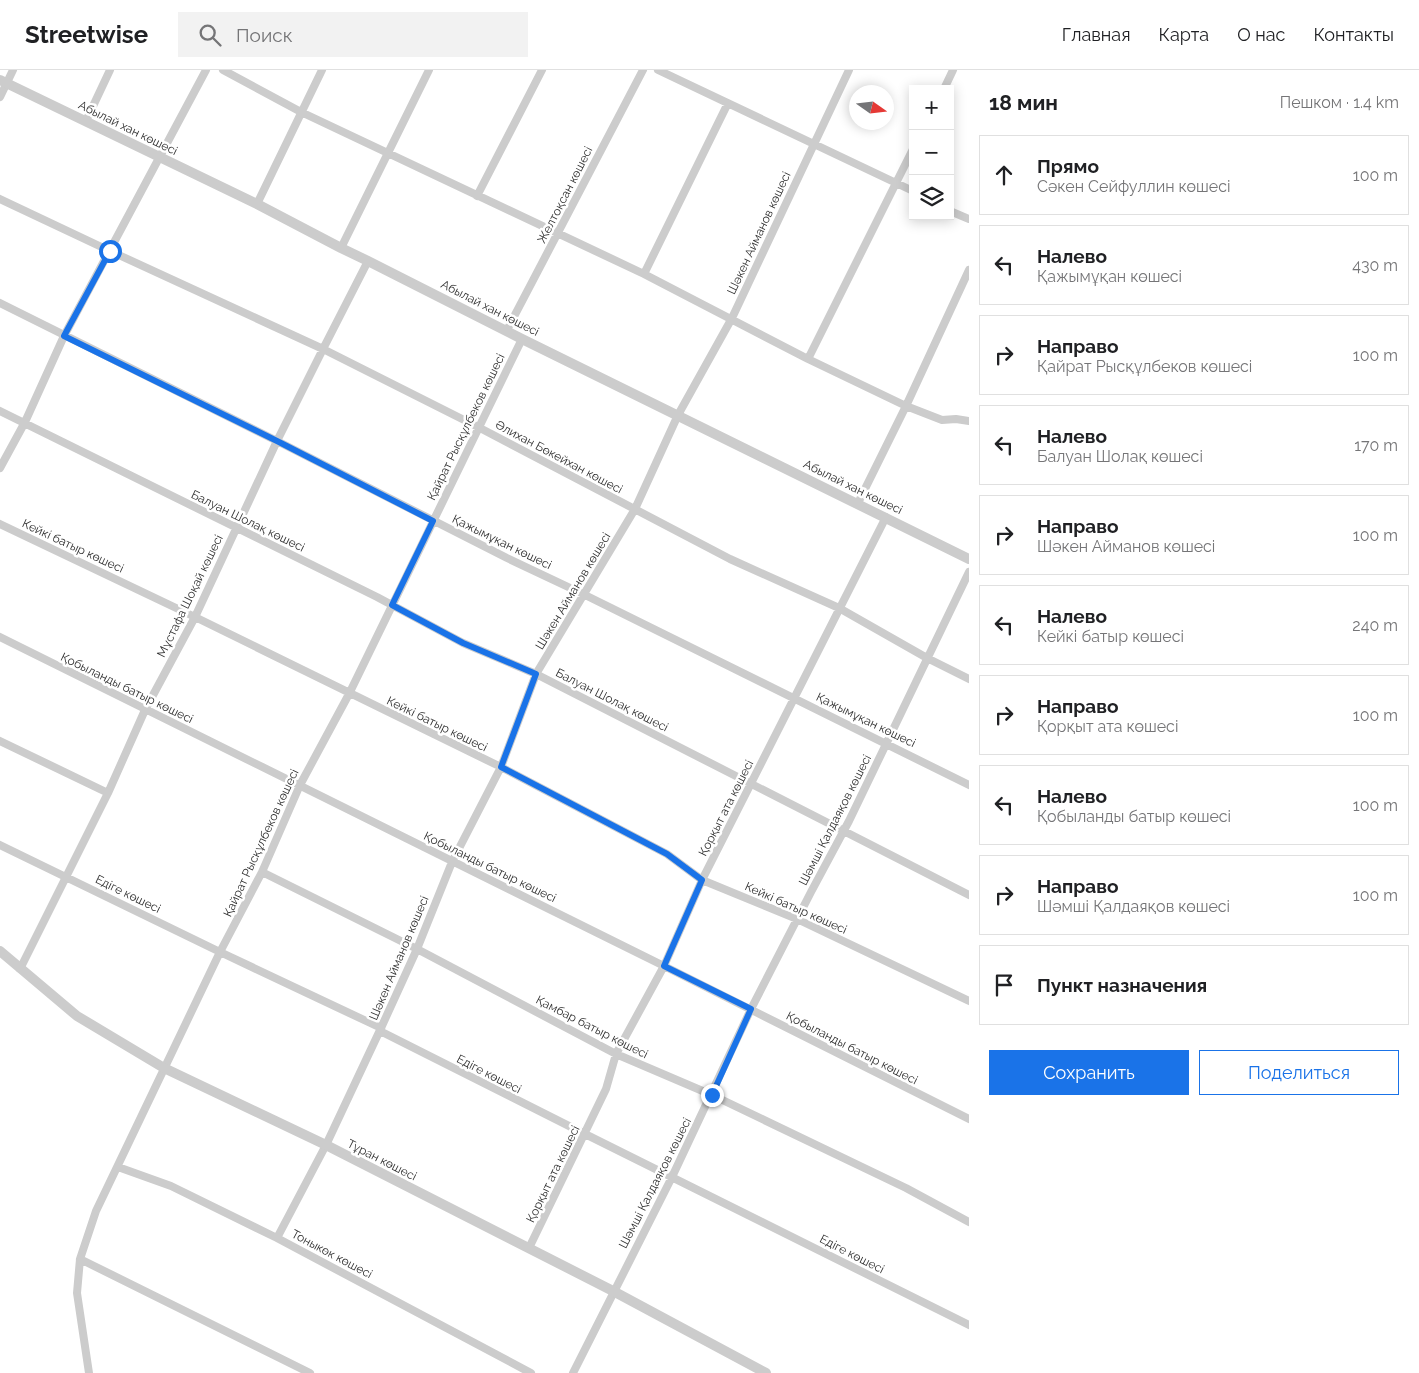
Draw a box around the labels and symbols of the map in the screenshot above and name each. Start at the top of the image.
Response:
north arrow [849,85,894,130]
street label: Абылай хан көшесі [76,98,180,158]
street label: Желтоқсан көшесі [535,144,595,246]
street label: Шәкен Айманов көшесі [724,169,794,297]
route start [99,240,122,263]
street label: Абылай хан көшесі [439,277,541,339]
street label: Қайрат Рысқұлбеков көшесі [424,351,508,503]
street label: Әлихан Бөкейхан көшесі [493,418,625,496]
street label: Абылай хан көшесі [801,457,905,517]
street label: Балуан Шолақ көшесі [189,487,307,555]
street label: Қажымұқан көшесі [450,512,554,572]
street label: Кейкі батыр көшесі [20,516,126,576]
street label: Шәкен Айманов көшесі [533,530,613,652]
street label: Мұстафа Шоқай көшесі [154,532,226,660]
street label: Қобыланды батыр көшесі [59,650,195,726]
street label: Балуан Шолақ көшесі [553,666,671,734]
street label: Қажымұқан көшесі [814,690,918,750]
street label: Кейкі батыр көшесі [384,694,490,754]
street label: Шәмші Қалдаяқов көшесі [796,752,874,888]
street label: Қорқыт ата көшесі [696,758,756,858]
street label: Қайрат Рысқұлбеков көшесі [221,767,301,919]
street label: Қобыланды батыр көшесі [422,829,558,905]
street label: Едіге көшесі [93,872,163,916]
street label: Кейкі батыр көшесі [743,879,849,937]
street label: Шәкен Айманов көшесі [366,894,432,1022]
street label: Қамбар батыр көшесі [534,993,650,1061]
street label: Қобыланды батыр көшесі [784,1009,920,1087]
street label: Едіге көшесі [454,1052,524,1096]
route end [701,1084,724,1107]
street label: Шәмші Қалдаяқов көшесі [616,1115,694,1251]
street label: Қорқыт ата көшесі [523,1123,583,1225]
street label: Тұран көшесі [345,1137,419,1183]
street label: Тоныкөк көшесі [289,1227,375,1281]
street label: Едіге көшесі [817,1232,887,1276]

